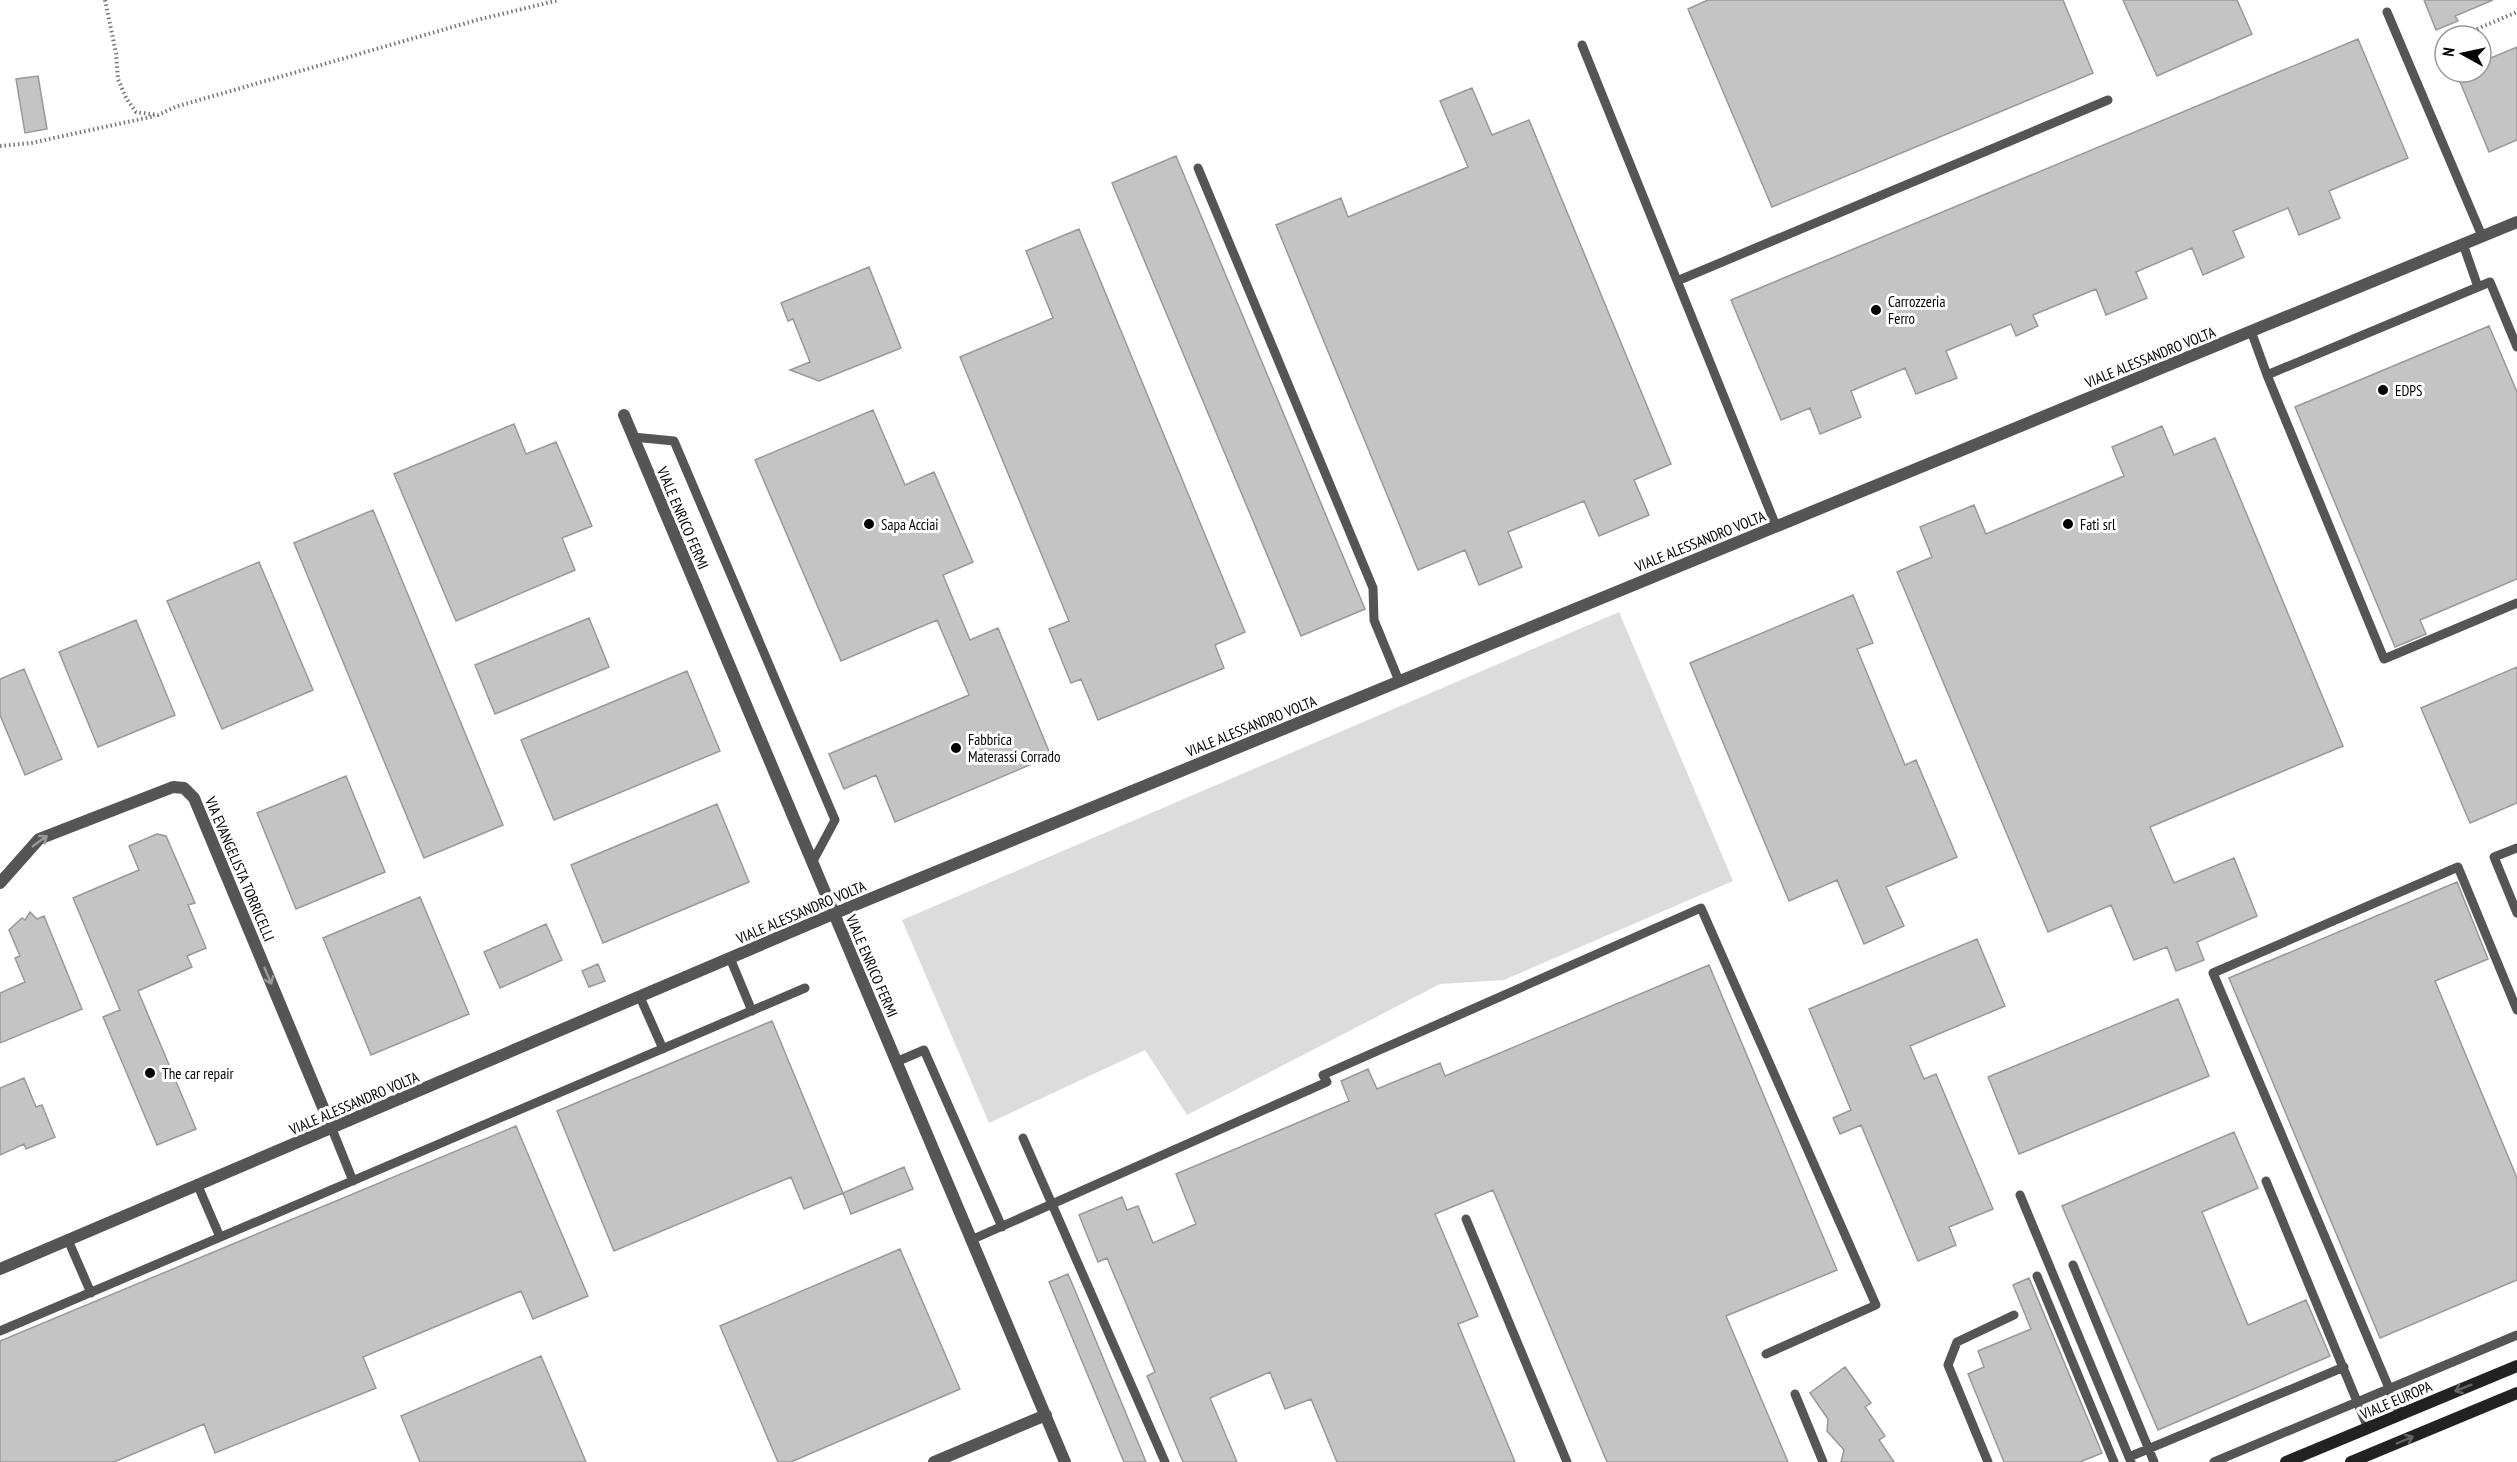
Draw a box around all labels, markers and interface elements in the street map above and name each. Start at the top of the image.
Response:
north arrow [2433,24,2493,84]
text: N [2438,46,2459,58]
place label: Carrozzeria Ferro [1888,292,1945,328]
marker: Carrozzeria Ferro [1869,303,1883,317]
street label: VIALE ALESSANDRO VOLTA [2081,322,2219,392]
place label: EDPS [2395,381,2423,400]
marker: EDPS [2376,383,2390,397]
street label: VIALE ENRICO FERMI [652,463,713,572]
street label: VIALE ALESSANDRO VOLTA [1631,506,1769,576]
place label: Sapa Acciai [881,515,939,534]
place label: Fati srl [2080,515,2116,534]
marker: Sapa Acciai [862,517,876,531]
marker: Fati srl [2061,517,2075,531]
street label: VIALE ALESSANDRO VOLTA [1182,691,1320,761]
place label: Fabbrica Materassi Corrado [968,730,1061,766]
marker: Fabbrica Materassi Corrado [949,741,963,755]
street label: VIA EVANGELISTA TORRICELLI [201,793,279,944]
one-way arrow [32,835,48,848]
street label: VIALE ALESSANDRO VOLTA [732,876,870,948]
street label: VIALE ENRICO FERMI [841,911,902,1020]
one-way arrow [263,967,274,985]
place label: The car repair [162,1064,234,1083]
marker: The car repair [143,1066,157,1080]
street label: VIALE ALESSANDRO VOLTA [285,1067,423,1139]
street label: VIALE EUROPA [2357,1376,2435,1424]
one-way arrow [2454,1383,2473,1394]
one-way arrow [2396,1434,2414,1445]

